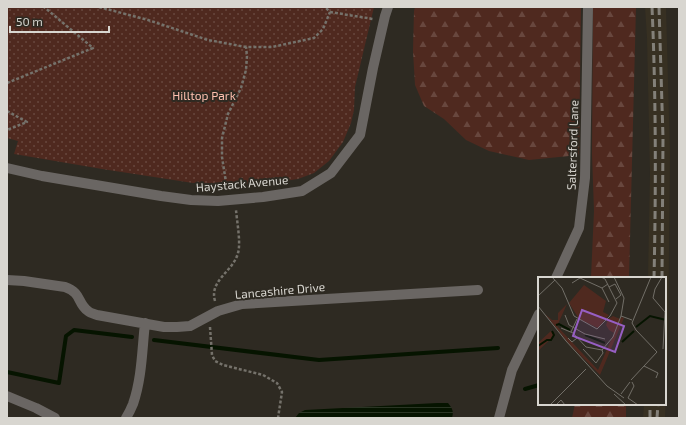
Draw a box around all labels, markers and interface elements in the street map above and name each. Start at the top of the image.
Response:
scale bar [10,8,109,34]
text: 50 m [16,14,43,28]
park label: Hilltop Park [172,88,236,102]
street label: Saltersford Lane [563,100,581,190]
street label: Haystack Avenue [195,172,289,194]
inset map [538,277,666,405]
street label: Lancashire Drive [234,279,326,301]

